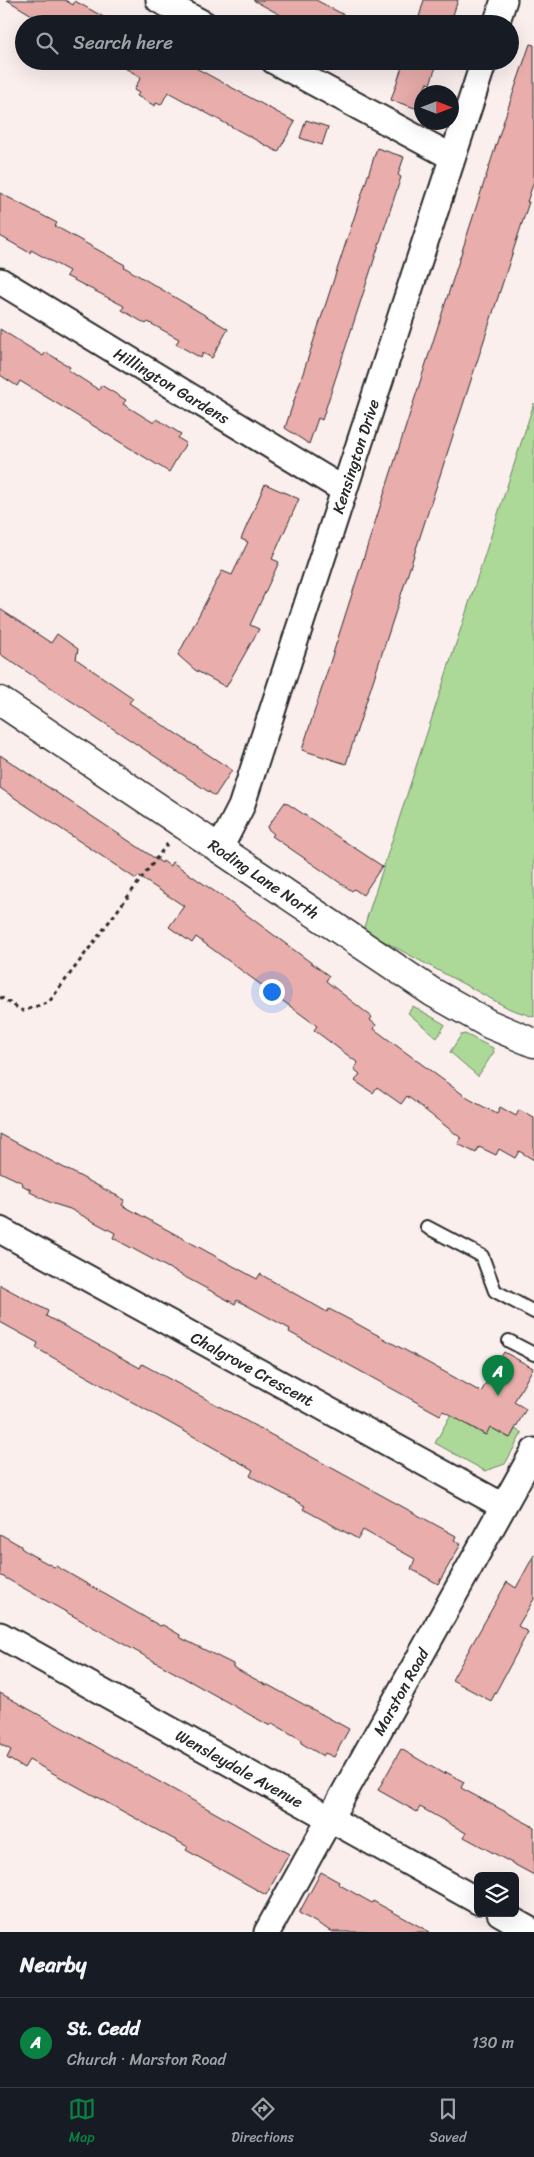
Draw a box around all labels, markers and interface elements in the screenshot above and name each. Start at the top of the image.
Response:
search box [15,15,519,70]
text: Search here [73,26,173,59]
icon: search [33,29,61,57]
north arrow [414,85,459,130]
street label: Hillington Gardens [108,339,236,432]
street label: Kensington Drive [323,395,388,517]
street label: Roding Lane North [202,831,325,927]
your location [259,979,285,1005]
street label: Chalgrove Crescent [185,1323,320,1414]
pin: A [482,1355,514,1396]
street label: Marston Road [364,1641,437,1741]
street label: Wensleydale Avenue [170,1721,309,1816]
map controls [474,1872,519,1917]
button: layers [474,1872,519,1917]
text: Nearby [20,1946,86,1984]
text: St. Cedd [67,2012,140,2045]
text: A [31,2028,41,2057]
text: 130 m [472,2028,514,2057]
text: Church · Marston Road [67,2045,226,2074]
tab: Map [68,2095,96,2150]
tab: Directions [231,2095,294,2150]
tab: Saved [429,2095,466,2150]

